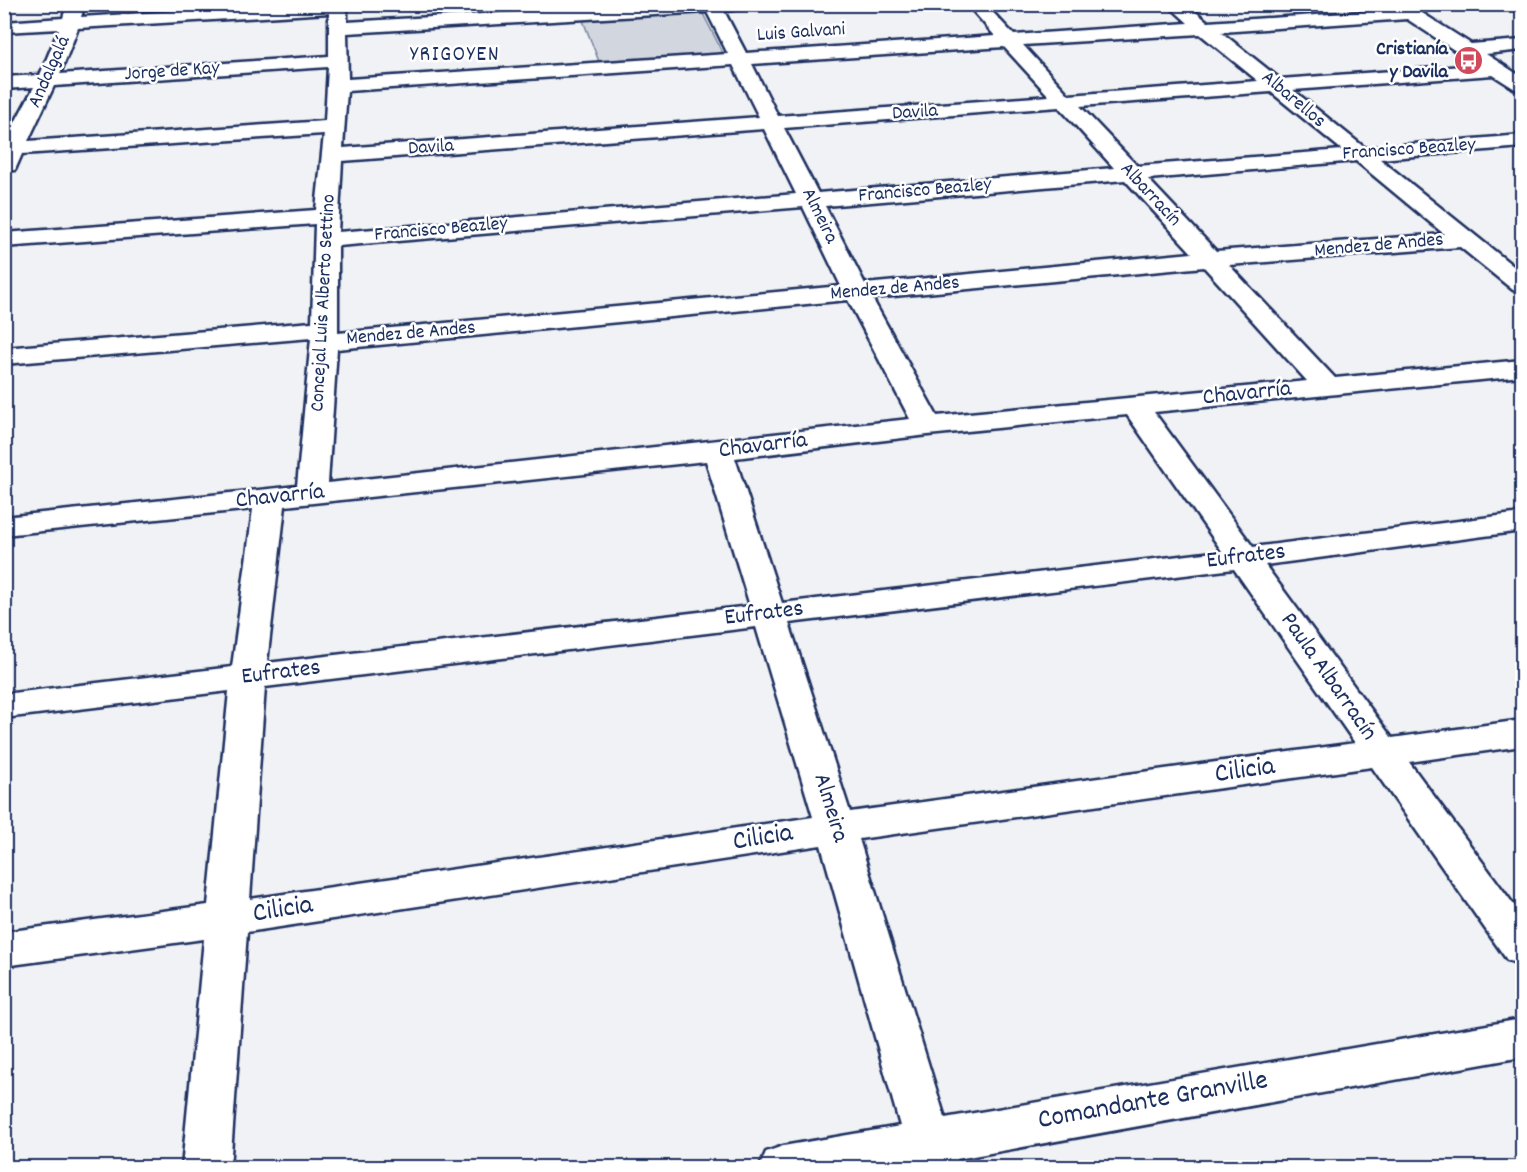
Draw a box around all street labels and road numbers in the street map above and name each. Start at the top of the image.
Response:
street label: Luis Galvani [756,16,846,50]
street label: Andalgalá [22,31,78,113]
street label: Jorge de Kay [124,55,221,89]
street label: Albarellos [1255,65,1331,135]
street label: Davila [891,97,939,129]
street label: Francisco Beazley [1341,131,1477,169]
street label: Davila [407,132,455,164]
street label: Albarracín [1113,157,1187,233]
street label: Francisco Beazley [857,171,994,211]
street label: Almeira [794,183,845,249]
street label: Concejal Luis Alberto Settino [304,193,344,413]
street label: Francisco Beazley [373,210,510,250]
street label: Mendez de Andes [1313,226,1445,266]
street label: Mendez de Andes [829,269,961,309]
street label: Mendez de Andes [345,314,477,354]
street label: Chavarría [1201,372,1294,416]
street label: Chavarría [717,424,810,468]
street label: Chavarría [234,475,327,519]
street label: Eufrates [1205,535,1287,579]
street label: Eufrates [723,592,805,636]
street label: Paula Albarracín [1271,606,1385,748]
street label: Eufrates [240,651,322,695]
street label: Cilicia [1212,748,1278,796]
street label: Almeira [803,769,857,847]
street label: Cilicia [730,814,797,863]
street label: Cilicia [250,886,317,935]
street label: Comandante Granville [1035,1062,1271,1142]

